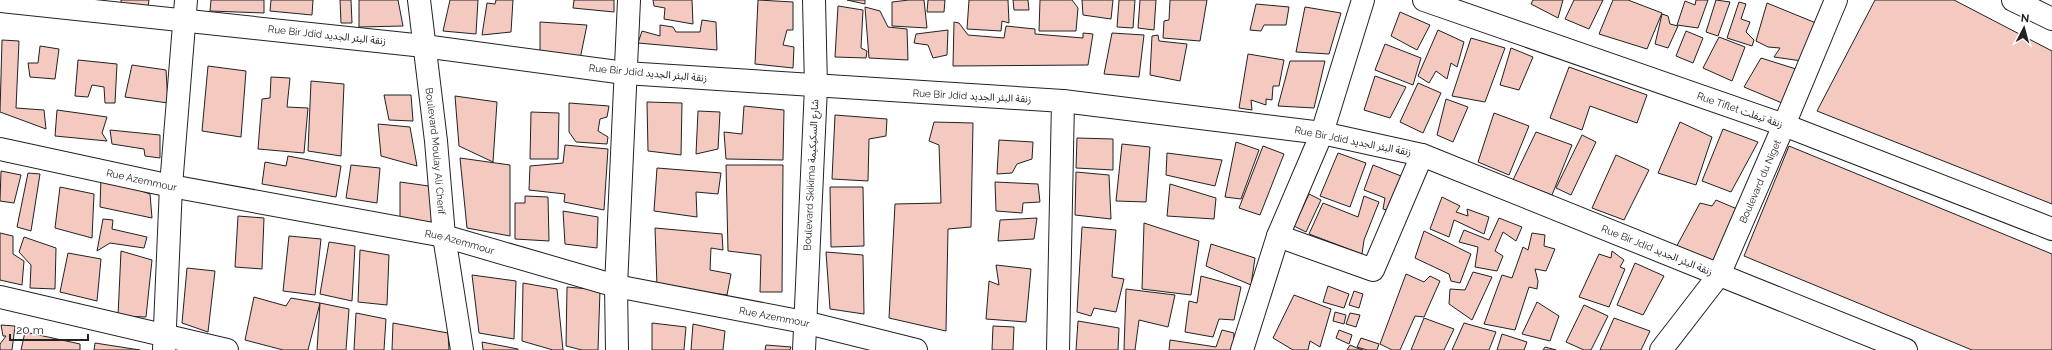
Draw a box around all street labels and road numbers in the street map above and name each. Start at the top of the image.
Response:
street label: Rue Bir Jdid زنقة البئر الجديد [267,23,387,48]
street label: Rue Bir Jdid زنقة البئر الجديد [588,62,708,85]
street label: Boulevard Moulay Ali Cherif [424,87,448,216]
street label: Rue Bir Jdid زنقة البئر الجديد [912,87,1032,106]
street label: Rue Tiflet زنقة تيفلت [1695,90,1785,131]
street label: Boulevard Skikima شارع السكيكيمة [802,99,822,251]
street label: Rue Bir Jdid زنقة البئر الجديد [1293,124,1413,159]
street label: Boulevard du Niget [1737,137,1783,225]
street label: Rue Azemmour [105,167,178,193]
street label: Rue Bir Jdid زنقة البئر الجديد [1599,223,1714,278]
street label: Rue Azemmour [424,227,496,256]
street label: Rue Azemmour [738,304,812,329]

